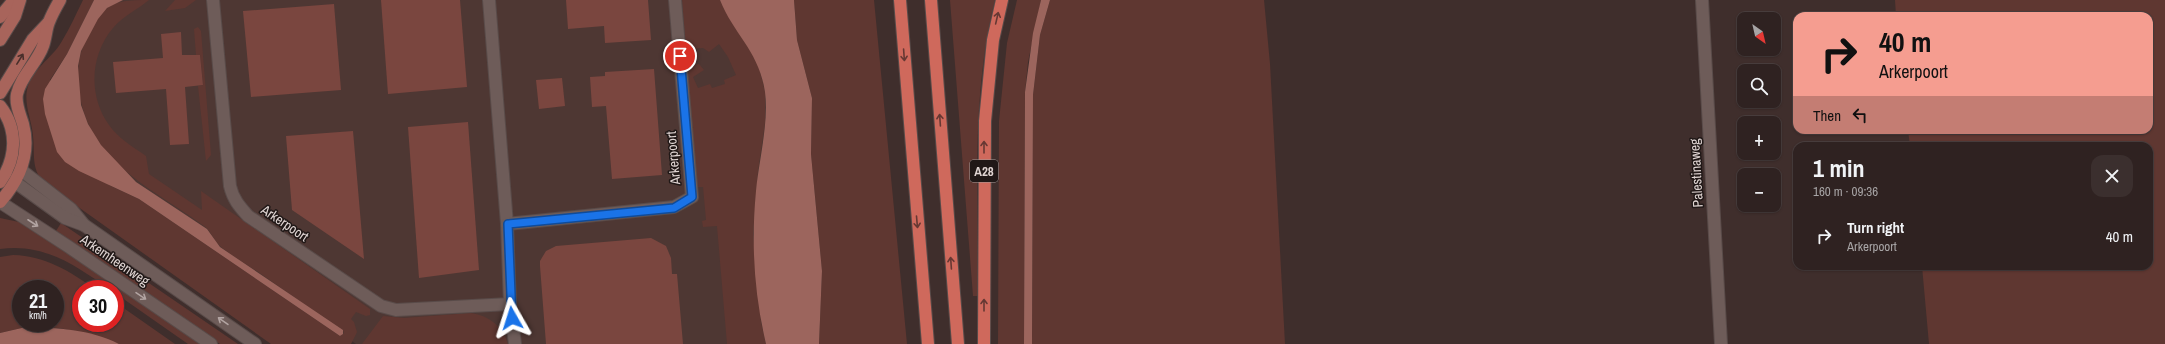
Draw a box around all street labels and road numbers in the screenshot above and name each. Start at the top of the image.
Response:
street label: Arkerpoort [662,131,684,186]
street label: Palestinaweg [1685,138,1707,208]
road number: A28 [970,160,998,182]
street label: Arkerpoort [257,200,312,245]
street label: Arkemheenweg [76,230,154,290]

